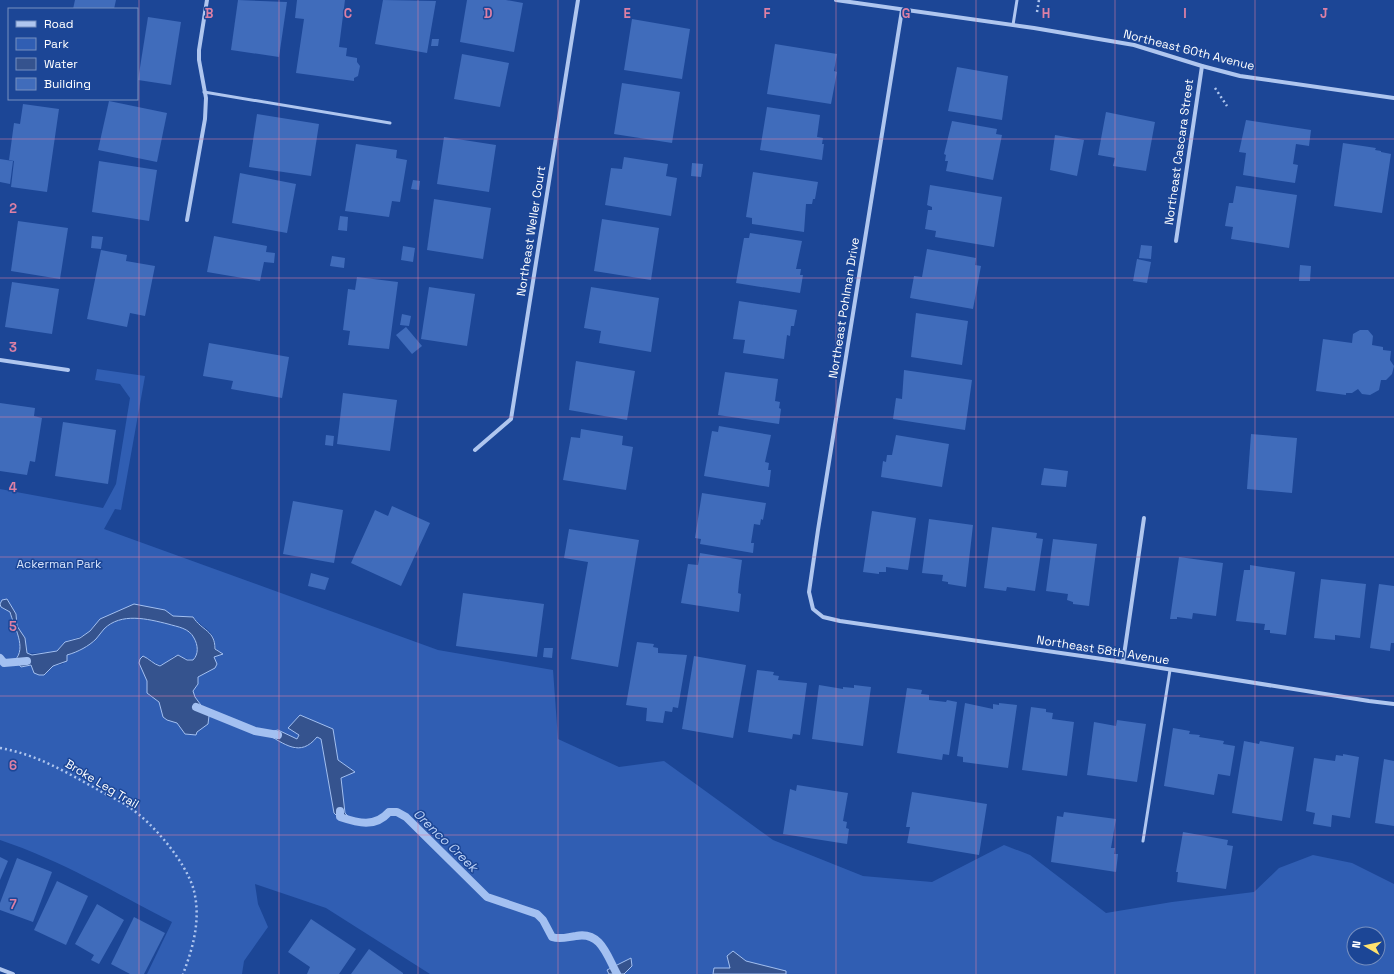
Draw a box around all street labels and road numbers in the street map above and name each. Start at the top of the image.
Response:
street label: Northeast 60th Avenue [1122,26,1256,74]
street label: Northeast Cascara Street [1161,78,1197,226]
street label: Northeast Weller Court [513,165,549,297]
street label: Northeast Pohlman Drive [825,236,863,380]
street label: Northeast 58th Avenue [1035,632,1171,668]
street label: Broke Leg Trail [62,756,142,812]

